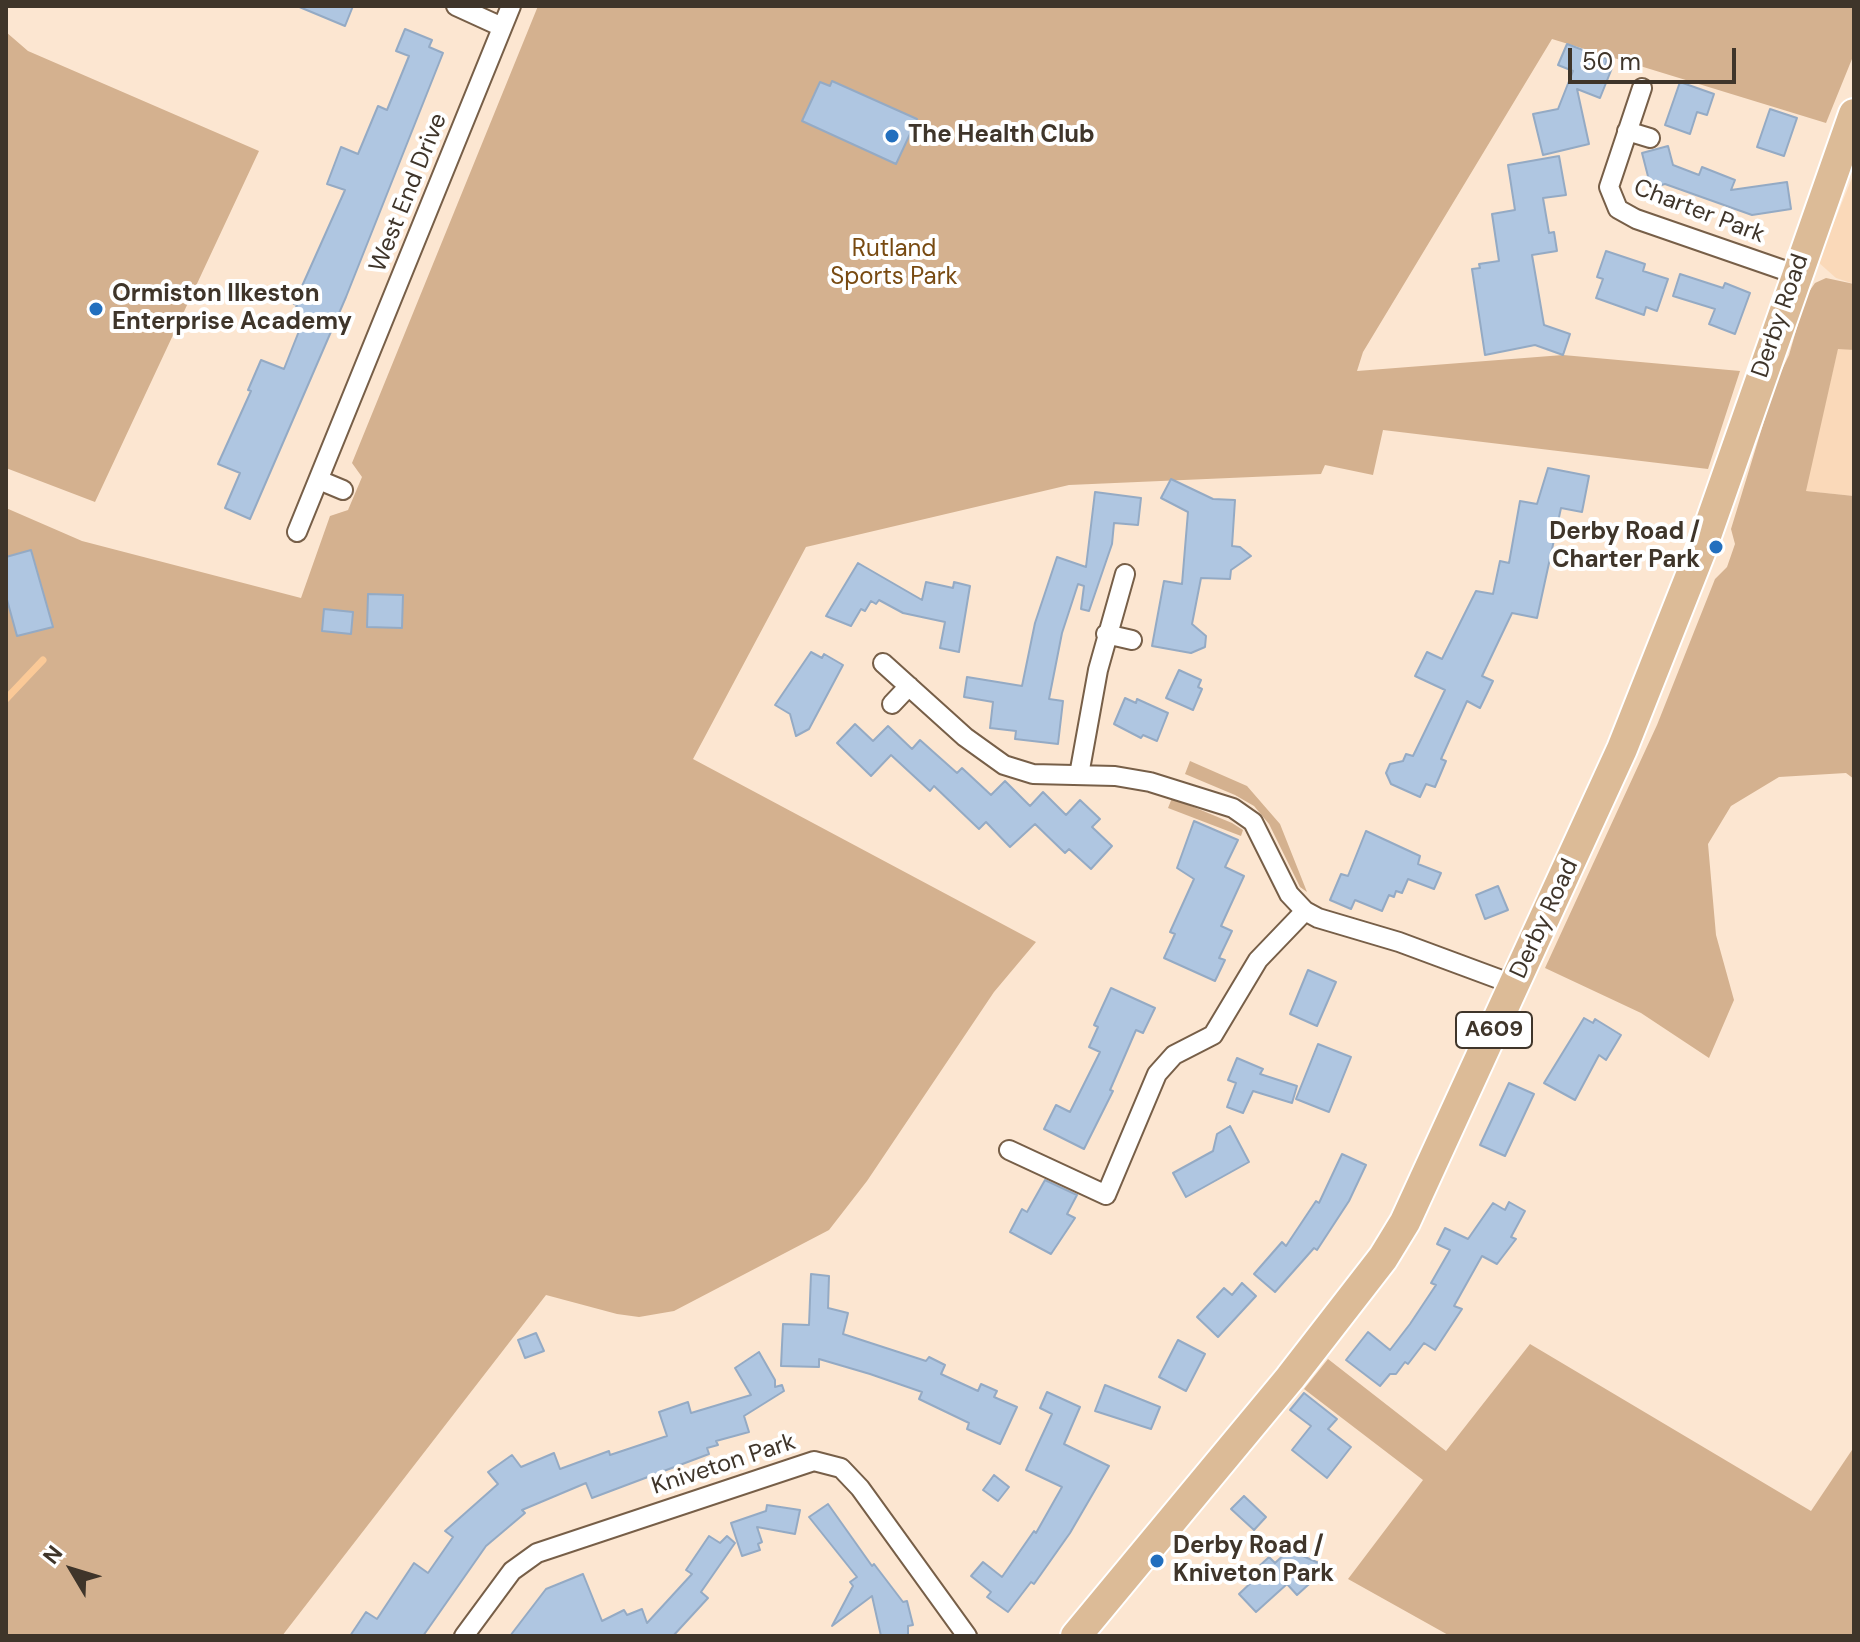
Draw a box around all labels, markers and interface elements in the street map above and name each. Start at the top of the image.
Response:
scale bar [1572,32,1740,82]
text: 50 m [1582,46,1641,77]
street label: West End Drive [364,109,454,277]
place label: The Health Club [908,122,1095,150]
marker: The Health Club [883,127,901,145]
street label: Charter Park [1629,174,1769,250]
park label: Rutland Sports Park [830,236,958,292]
street label: Derby Road [1746,250,1816,382]
place label: Ormiston Ilkeston Enterprise Academy [112,281,352,337]
marker: Ormiston Ilkeston Enterprise Academy [87,300,105,318]
place label: Derby Road / Charter Park [1549,519,1700,575]
marker: Derby Road / Charter Park [1707,538,1725,556]
street label: Derby Road [1505,855,1585,983]
road number: A609 [1456,1012,1532,1048]
street label: Kniveton Park [648,1428,800,1502]
north arrow [32,1530,112,1610]
place label: Derby Road / Kniveton Park [1173,1533,1334,1589]
text: N [36,1540,69,1570]
marker: Derby Road / Kniveton Park [1148,1552,1166,1570]

